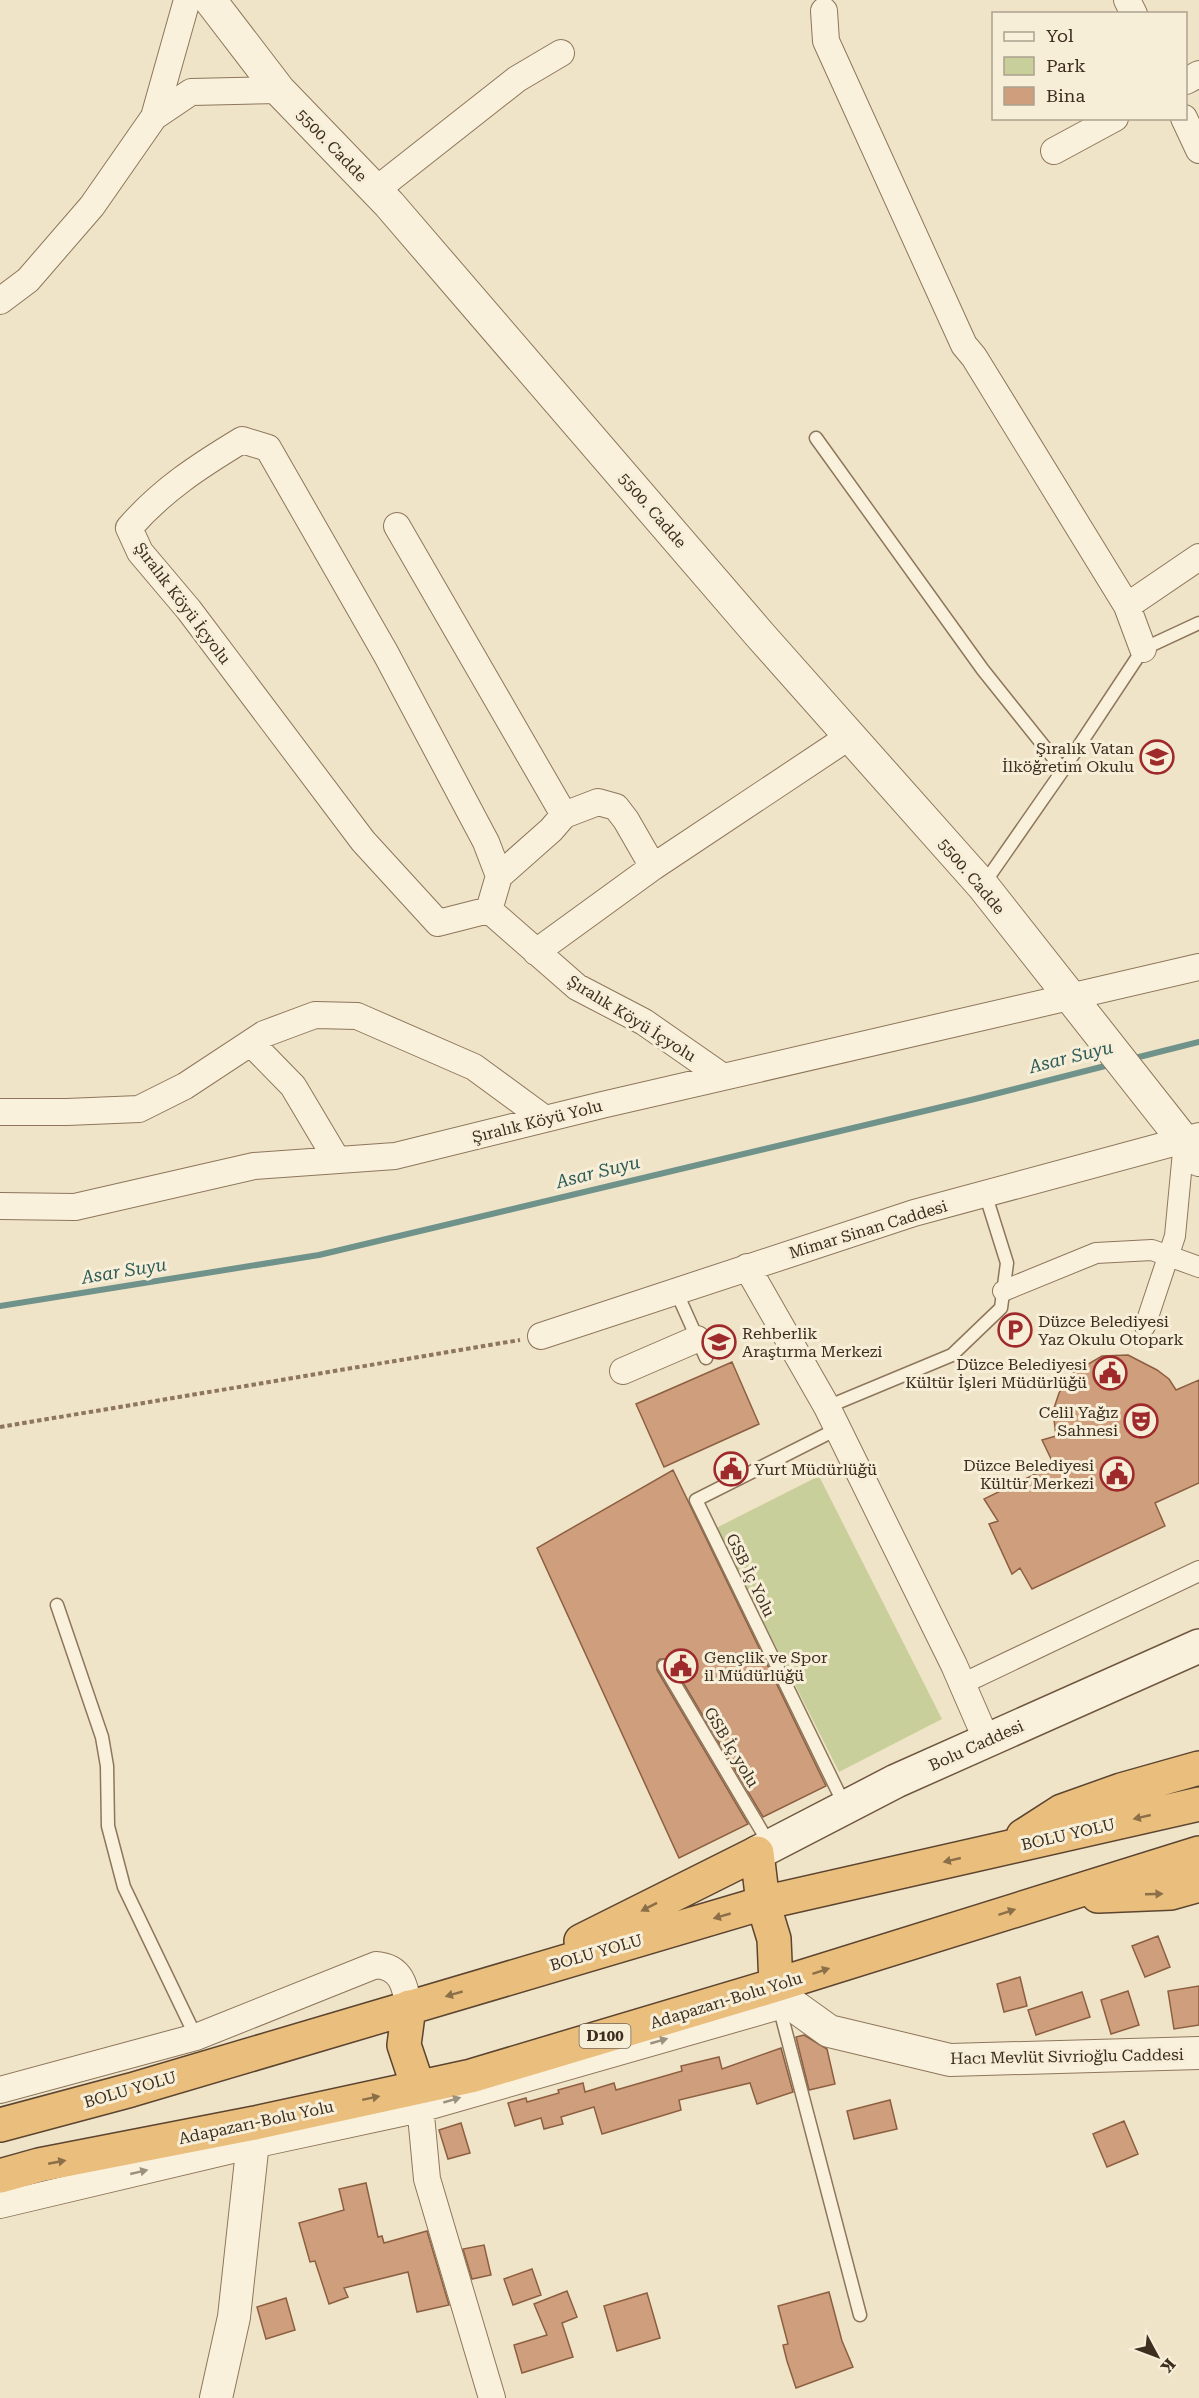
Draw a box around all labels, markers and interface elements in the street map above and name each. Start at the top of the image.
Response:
legend [992,12,1187,120]
text: Yol [1046,25,1074,46]
text: Park [1046,55,1086,76]
text: Bina [1046,85,1085,106]
street label: 5500. Cadde [292,105,371,186]
street label: 5500. Cadde [615,469,691,552]
street label: Şıralık Köyü İçyolu [131,539,235,668]
place label: Şıralık Vatan İlköğretim Okulu [1002,739,1134,776]
school or university icon: Şıralık Vatan İlköğretim Okulu [1139,739,1175,775]
street label: 5500. Cadde [934,834,1009,918]
street label: Şıralık Köyü İçyolu [564,971,699,1066]
water label: Asar Suyu [1026,1036,1115,1077]
street label: Şıralık Köyü Yolu [470,1096,604,1147]
water label: Asar Suyu [553,1151,642,1192]
street label: Mimar Sinan Caddesi [787,1196,950,1263]
water label: Asar Suyu [79,1253,168,1288]
parking icon: Düzce Belediyesi Yaz Okulu Otopark [997,1312,1033,1348]
place label: Düzce Belediyesi Yaz Okulu Otopark [1038,1312,1184,1349]
school or university icon: Rehberlik Araştırma Merkezi [701,1324,737,1360]
place label: Rehberlik Araştırma Merkezi [742,1324,882,1361]
place label: Düzce Belediyesi Kültür İşleri Müdürlüğü [905,1355,1087,1392]
public building icon: Düzce Belediyesi Kültür İşleri Müdürlüğü [1092,1355,1128,1391]
place label: Celil Yağız Sahnesi [1039,1403,1118,1440]
theatre icon: Celil Yağız Sahnesi [1123,1403,1159,1439]
public building icon: Yurt Müdürlüğü [713,1451,749,1487]
place label: Düzce Belediyesi Kültür Merkezi [963,1456,1094,1493]
public building icon: Düzce Belediyesi Kültür Merkezi [1099,1456,1135,1492]
place label: Yurt Müdürlüğü [754,1460,877,1479]
street label: GSB İç Yolu [722,1530,779,1620]
public building icon: Gençlik ve Spor il Müdürlüğü [663,1648,699,1684]
place label: Gençlik ve Spor il Müdürlüğü [704,1648,828,1685]
street label: GSB İç yolu [700,1704,763,1791]
street label: Bolu Caddesi [926,1716,1026,1775]
one-way arrow [1133,1812,1151,1822]
street label: BOLU YOLU [1019,1814,1117,1855]
one-way arrow [943,1856,961,1866]
one-way arrow [1145,1889,1164,1899]
one-way arrow [640,1902,657,1912]
one-way arrow [998,1907,1016,1916]
one-way arrow [712,1912,730,1921]
street label: BOLU YOLU [548,1930,645,1975]
one-way arrow [812,1965,830,1975]
street label: Adapazarı-Bolu Yolu [648,1968,805,2033]
one-way arrow [445,1990,463,1999]
road number: D100 [580,2024,630,2048]
one-way arrow [650,2035,668,2045]
street label: Hacı Mevlüt Sivrioğlu Caddesi [950,2045,1184,2068]
street label: BOLU YOLU [82,2067,179,2112]
one-way arrow [362,2092,381,2102]
one-way arrow [443,2095,461,2104]
street label: Adapazarı-Bolu Yolu [177,2097,335,2148]
one-way arrow [48,2157,67,2166]
one-way arrow [129,2166,148,2176]
north arrow [1127,2326,1187,2386]
text: K [1156,2355,1179,2377]

